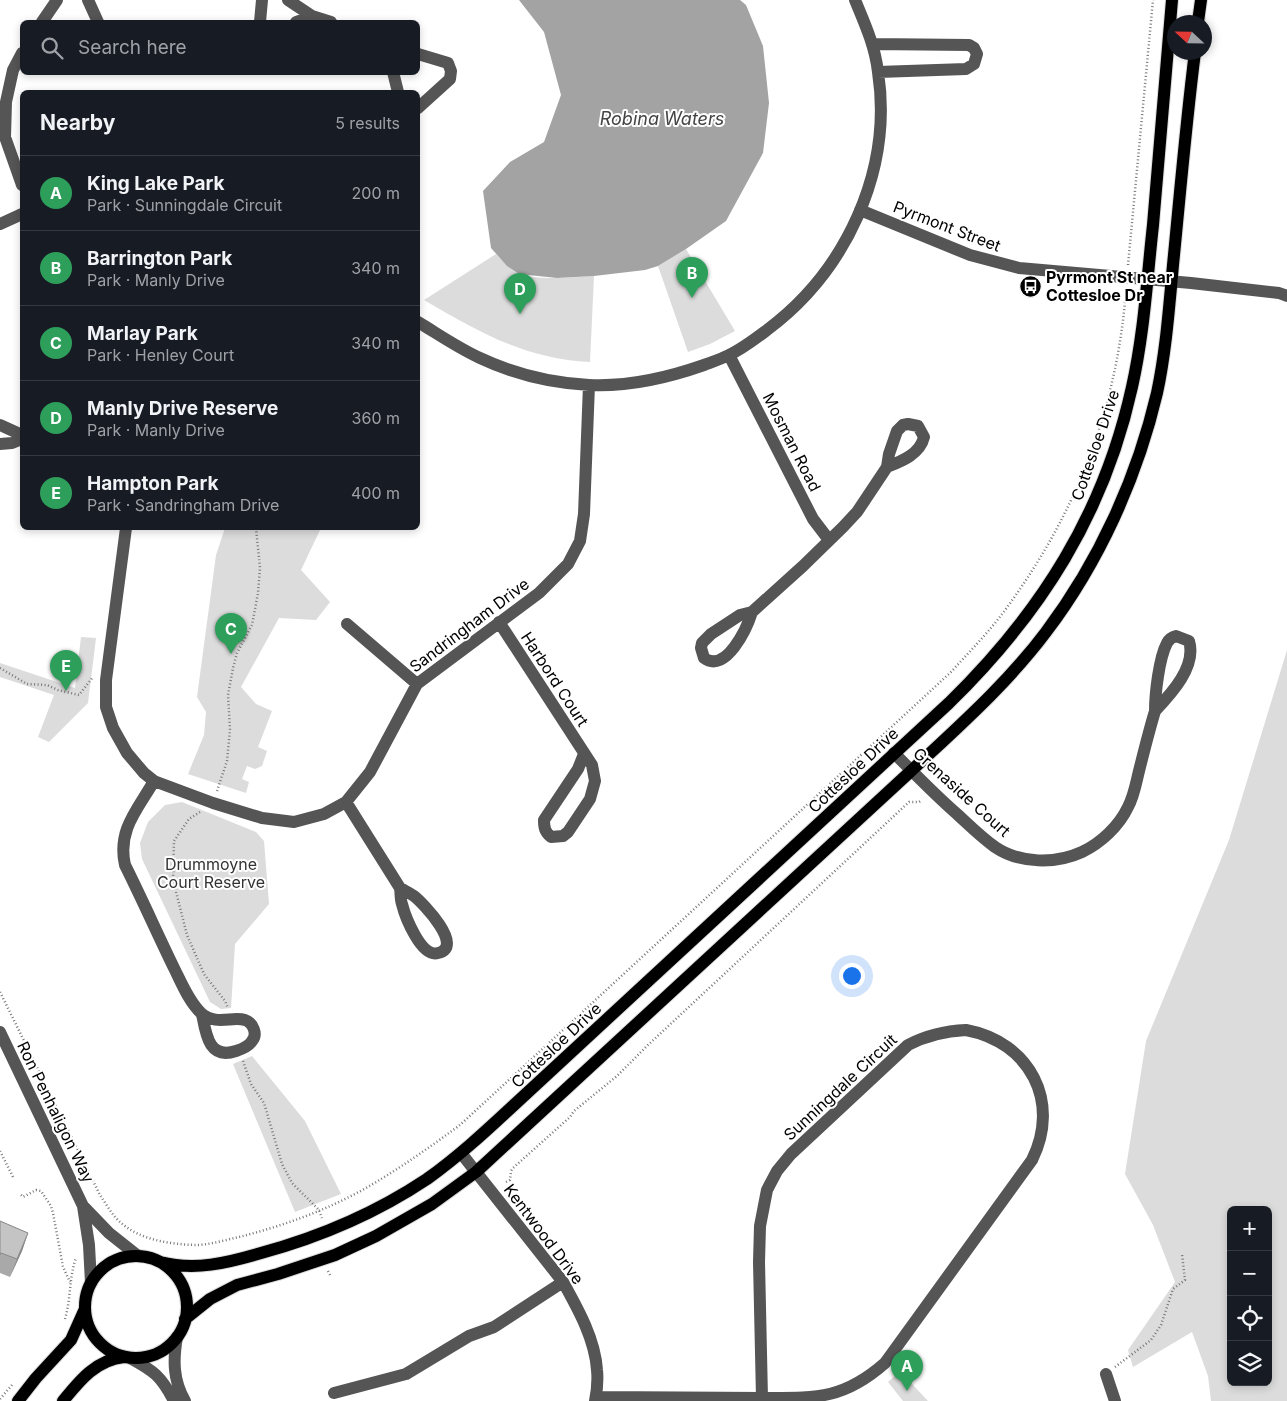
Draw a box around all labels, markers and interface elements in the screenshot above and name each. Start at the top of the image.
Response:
north arrow [1167,15,1212,60]
search box [20,20,420,75]
icon: search [38,34,66,62]
text: Search here [78,36,187,59]
water label: Robina Waters [600,108,724,129]
text: Nearby [40,110,115,135]
text: 5 results [335,113,400,133]
text: King Lake Park [87,172,225,195]
text: A [50,183,62,203]
text: 200 m [352,183,400,203]
text: Park · Sunningdale Circuit [87,195,282,215]
street label: Pyrmont Street [890,196,1004,256]
text: Barrington Park [87,247,232,270]
pin: B [676,257,708,298]
text: B [51,258,61,278]
text: 340 m [351,258,400,278]
place label: Pyrmont St near Cottesloe Dr [1046,267,1173,305]
text: Park · Manly Drive [87,270,225,290]
pin: D [504,273,536,314]
bus stop icon: Pyrmont St near Cottesloe Dr [1018,274,1042,298]
text: Marlay Park [87,322,198,345]
text: C [50,333,62,353]
text: 340 m [351,333,400,353]
text: Park · Henley Court [87,345,234,365]
street label: Cottesloe Drive [1067,387,1123,503]
street label: Mosman Road [759,389,825,495]
text: Manly Drive Reserve [87,397,278,420]
text: D [50,408,62,428]
text: 360 m [352,408,400,428]
text: Park · Manly Drive [87,420,225,440]
text: Hampton Park [87,472,218,495]
text: E [51,483,61,503]
text: 400 m [351,483,400,503]
text: Park · Sandringham Drive [87,495,279,515]
street label: Sandringham Drive [405,574,533,676]
pin: C [215,613,247,654]
street label: Harbord Court [517,628,593,730]
pin: E [50,650,82,691]
street label: Cottesloe Drive [804,723,902,817]
street label: Grenaside Court [909,743,1015,841]
park label: Drummoyne Court Reserve [157,854,265,892]
your location [839,963,865,989]
street label: Cottesloe Drive [507,998,605,1092]
street label: Sunningdale Circuit [779,1029,901,1145]
street label: Ron Penhaligon Way [13,1038,99,1186]
street label: Kentwood Drive [500,1180,588,1288]
map controls [1227,1206,1272,1386]
button: + [1227,1206,1272,1251]
button: − [1227,1251,1272,1296]
button: locate [1227,1296,1272,1341]
button: layers [1227,1341,1272,1386]
pin: A [891,1350,923,1391]

